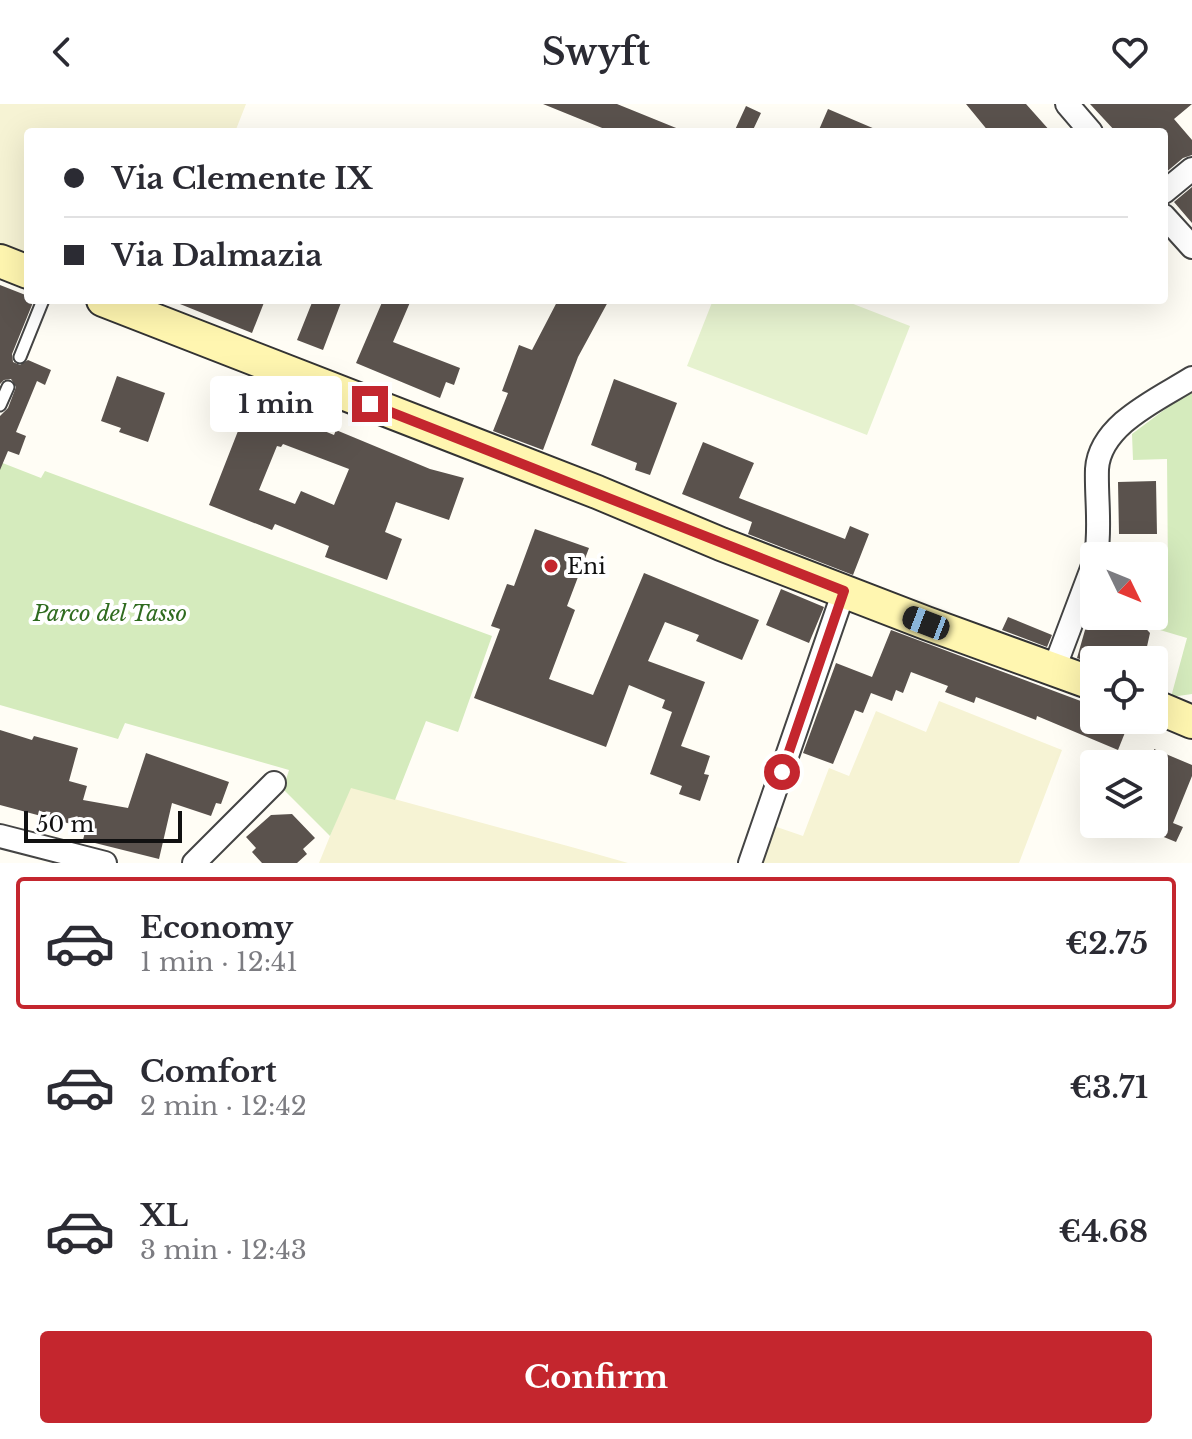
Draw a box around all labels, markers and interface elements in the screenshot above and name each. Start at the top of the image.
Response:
icon: back [40,30,84,74]
text: Swyft [542,30,650,75]
icon: heart [1108,30,1152,74]
text: Via Clemente IX [112,160,372,197]
text: Via Dalmazia [112,237,322,274]
callout: 1 min [210,376,342,432]
route end [352,386,388,422]
text: 1 min [238,388,314,420]
north arrow [1080,542,1168,630]
map controls [1080,542,1168,838]
place label: Eni [567,553,606,580]
marker: Eni [542,557,560,575]
park label: Parco del Tasso [32,600,187,627]
car [899,603,953,643]
button: locate [1080,646,1168,734]
button: layers [1080,750,1168,838]
route start [764,754,800,790]
scale bar [24,807,182,843]
text: 50 m [36,811,94,838]
icon: car [44,907,116,979]
text: Economy [140,909,293,946]
text: €2.75 [1065,925,1148,962]
text: 1 min · 12:41 [140,946,298,978]
icon: car [44,1051,116,1123]
text: Comfort [140,1053,277,1090]
text: €3.71 [1069,1069,1148,1106]
text: 2 min · 12:42 [140,1090,307,1122]
icon: car [44,1195,116,1267]
text: XL [140,1197,188,1234]
text: €4.68 [1059,1213,1148,1250]
text: 3 min · 12:43 [140,1234,307,1266]
button: Confirm [40,1331,1152,1423]

